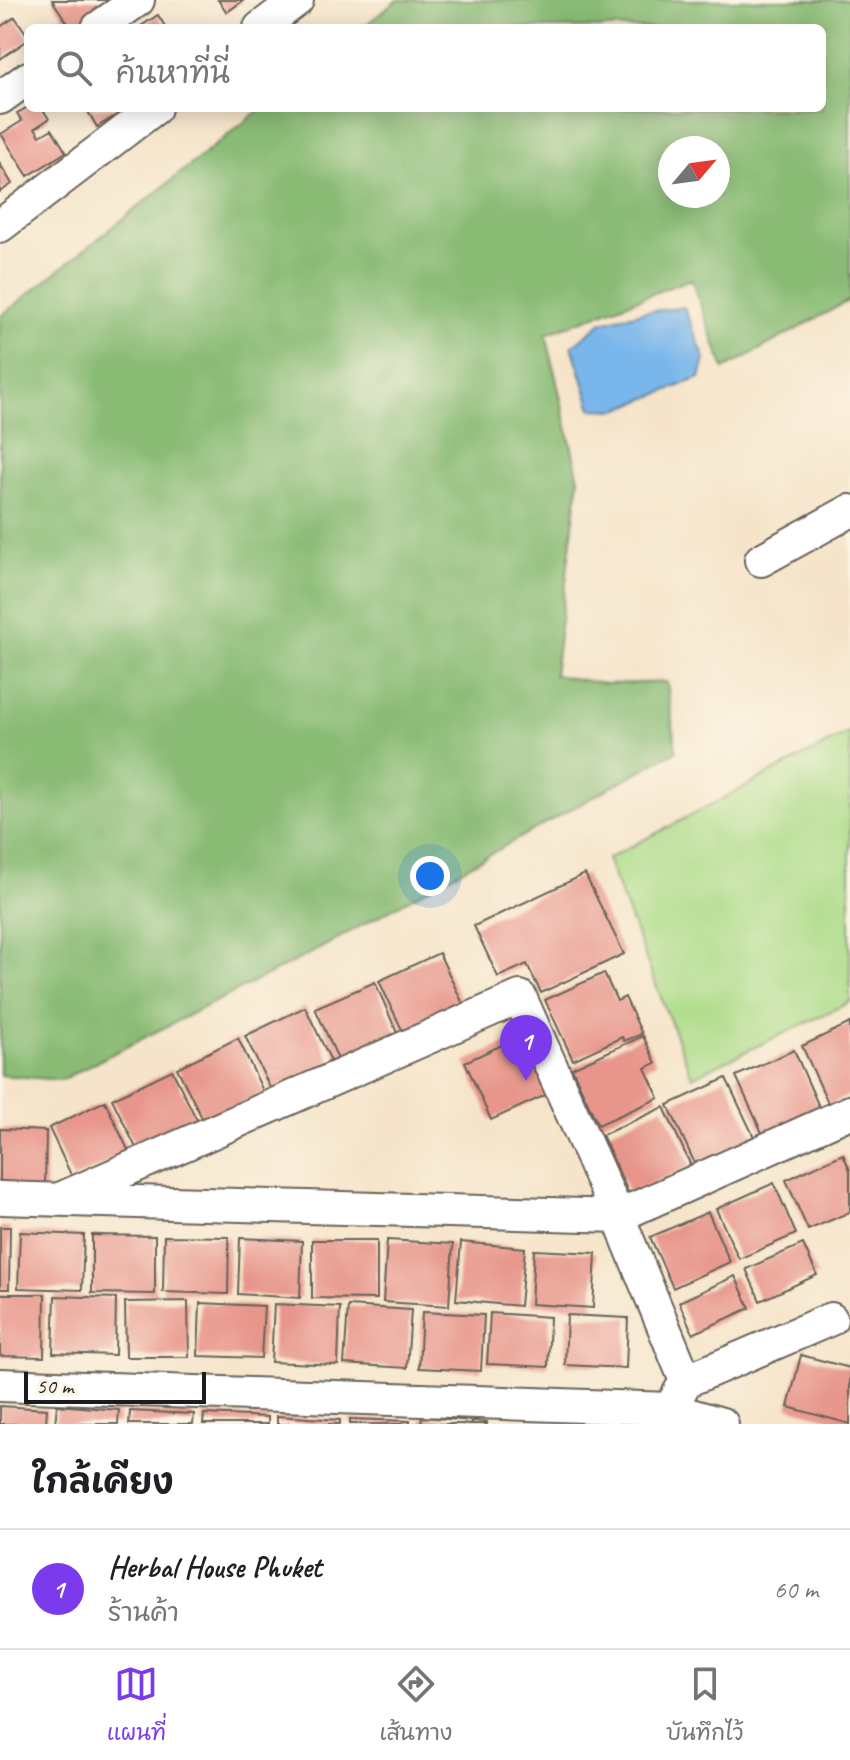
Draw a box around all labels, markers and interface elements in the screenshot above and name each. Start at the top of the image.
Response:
search box [24,24,826,112]
icon: search [52,46,96,90]
text: ค้นหาที่นี่ [116,54,230,92]
north arrow [658,136,730,208]
your location [410,856,450,896]
pin: 1 [500,1015,552,1081]
scale bar [24,1368,206,1404]
text: 50 m [36,1372,73,1400]
text: ใกล้เคียง [32,1460,174,1503]
text: Herbal House Phuket [108,1548,322,1586]
text: 1 [52,1573,64,1606]
text: 60 m [774,1573,818,1606]
text: ร้านค้า [108,1596,179,1629]
tab: แผนที่ [107,1662,166,1748]
tab: เส้นทาง [380,1662,452,1748]
tab: บันทึกไว้ [666,1662,743,1748]

